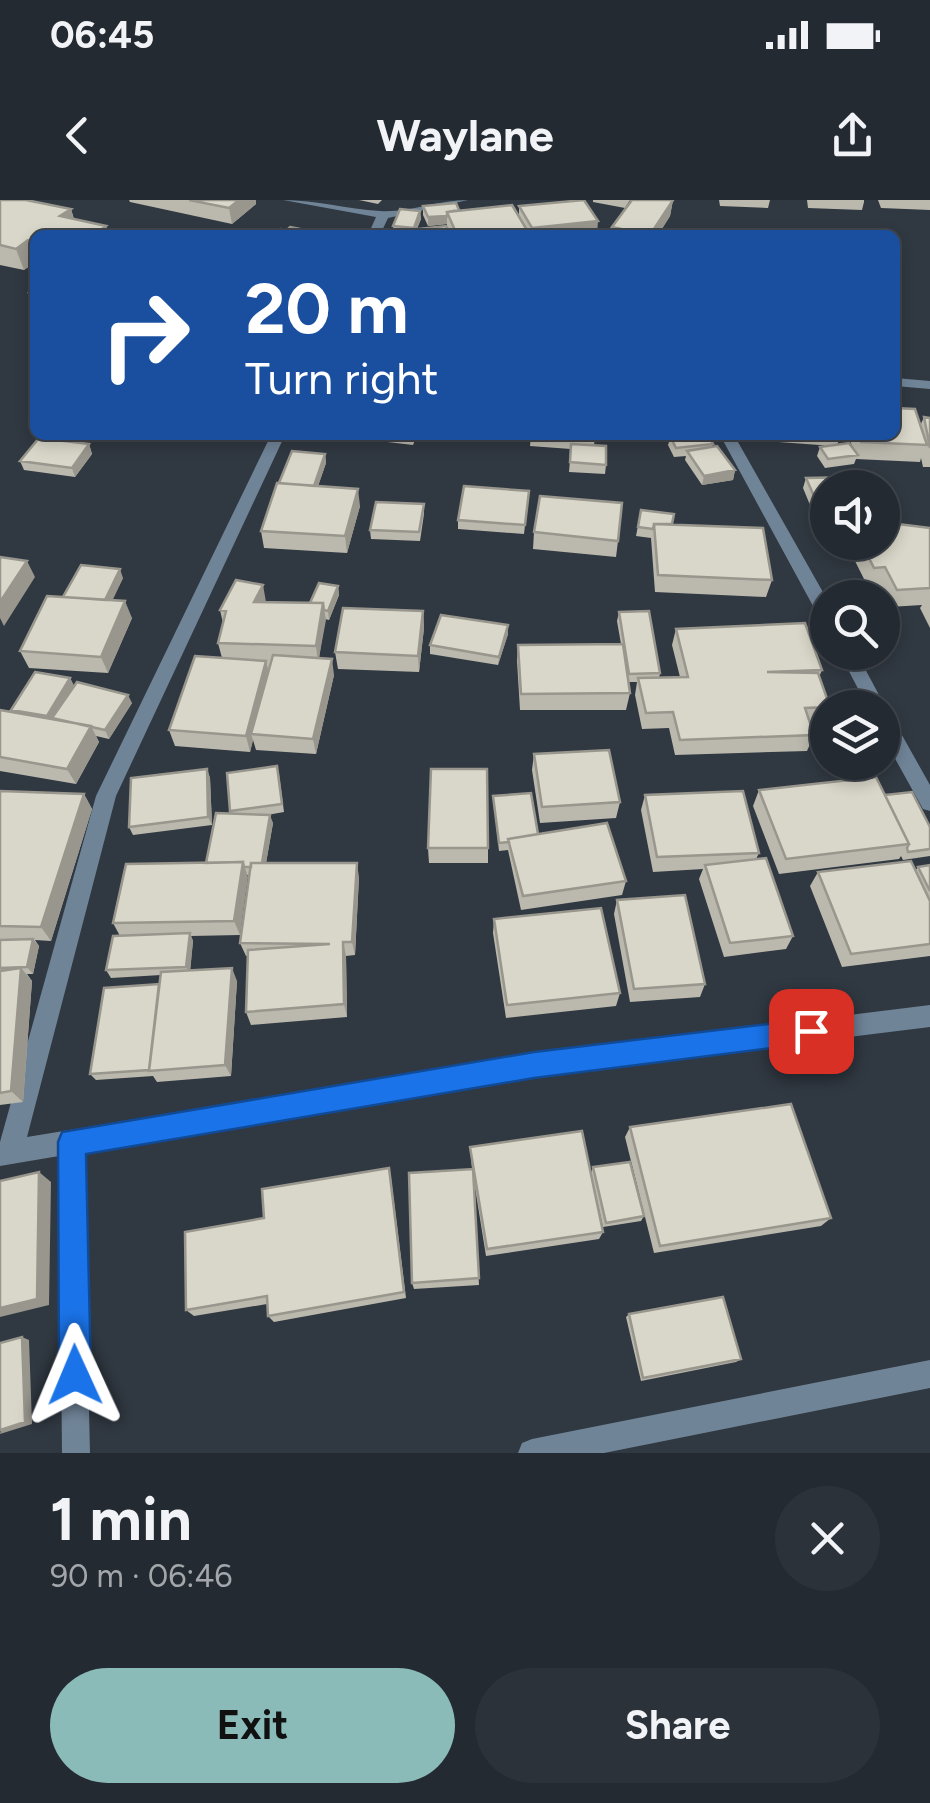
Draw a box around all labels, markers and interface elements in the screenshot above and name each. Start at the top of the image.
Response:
text: 06:45 [50,12,154,58]
icon: back [50,108,105,163]
text: Waylane [376,108,554,162]
icon: share [825,108,880,163]
text: 20 m [245,266,409,351]
icon: right [80,270,210,400]
text: Turn right [245,351,438,405]
map controls [810,470,900,780]
button: sound [810,470,900,560]
button: search [810,580,900,670]
button: layers [810,690,900,780]
pin [769,989,854,1074]
icon: arrive [784,1004,839,1059]
position arrow [23,1323,127,1427]
text: 1 min [50,1483,192,1555]
button: close [775,1486,880,1591]
text: 90 m · 06:46 [50,1557,232,1595]
button: Exit [50,1668,455,1783]
button: Share [475,1668,880,1783]

